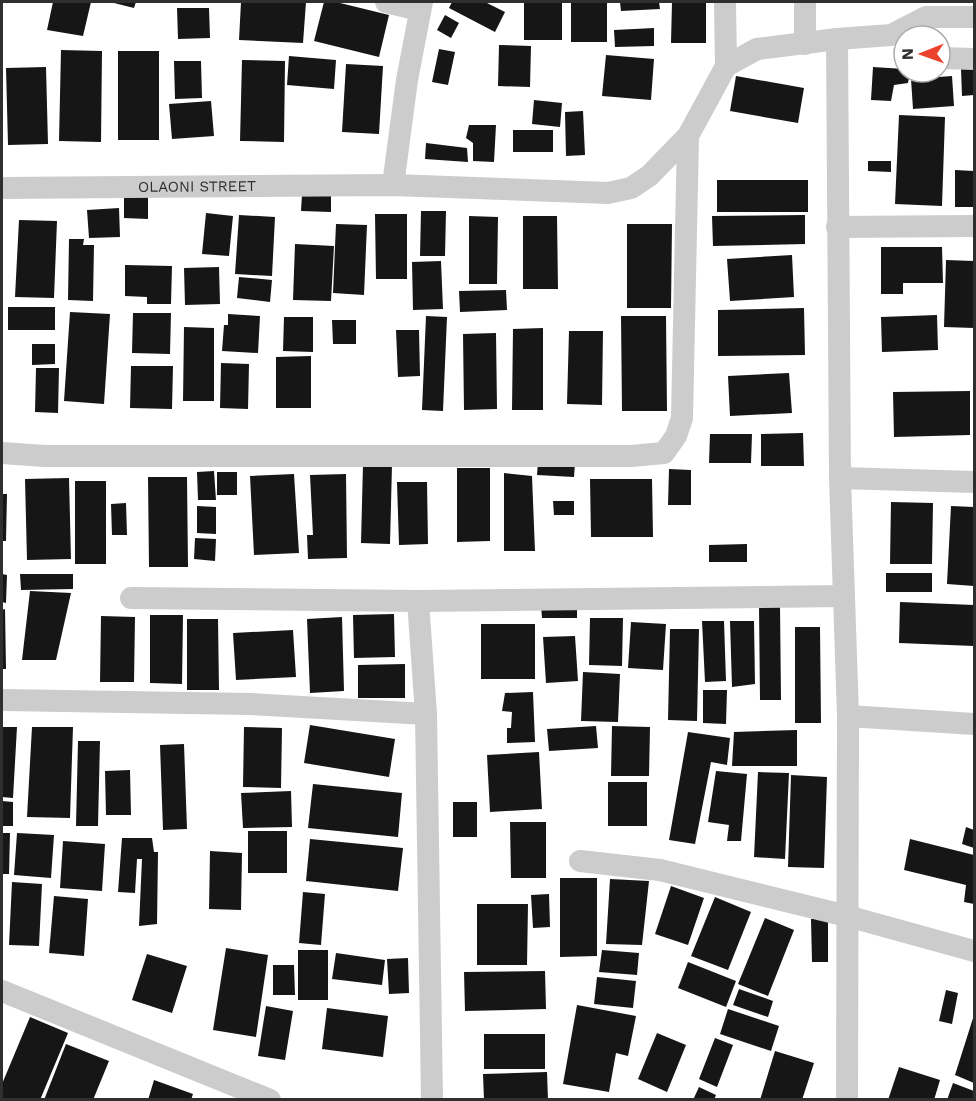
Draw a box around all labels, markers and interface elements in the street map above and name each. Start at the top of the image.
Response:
north arrow [892,24,952,84]
text: N [898,48,917,60]
street label: OLAONI STREET [138,177,256,196]

